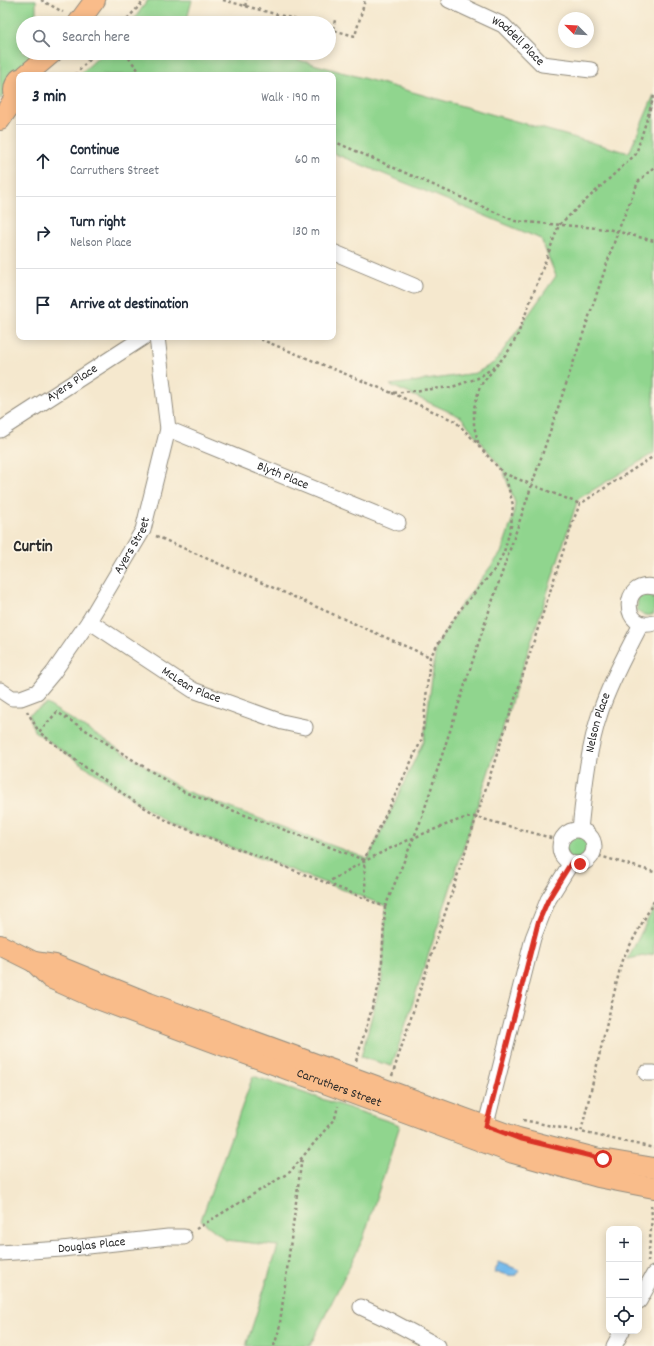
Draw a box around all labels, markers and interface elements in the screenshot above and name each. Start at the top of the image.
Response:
street label: Waddell Place [488,11,549,71]
north arrow [558,12,594,48]
search box [16,16,336,60]
icon: search [30,27,52,49]
text: Search here [62,27,130,49]
text: 3 min [32,86,66,110]
text: Walk · 190 m [261,89,320,108]
text: Continue [70,140,119,162]
icon: ahead [32,150,54,172]
text: 60 m [295,151,320,170]
text: Carruthers Street [70,162,159,181]
text: Turn right [70,212,126,234]
icon: right [32,222,54,244]
text: 130 m [292,223,320,242]
text: Nelson Place [70,234,132,253]
icon: arrive [32,294,54,316]
text: Arrive at destination [70,294,188,316]
street label: Ayers Place [43,360,102,407]
street label: Blyth Place [254,457,312,495]
street label: Ayers Street [109,515,155,578]
district label: Curtin [13,536,53,560]
street label: McLean Place [157,662,224,709]
street label: Nelson Place [581,690,616,754]
route end [571,855,589,873]
street label: Carruthers Street [294,1064,384,1113]
route start [594,1150,612,1168]
map controls [606,1226,642,1334]
button: + [606,1226,642,1262]
street label: Douglas Place [57,1232,127,1259]
button: − [606,1262,642,1298]
button: locate [606,1298,642,1334]

